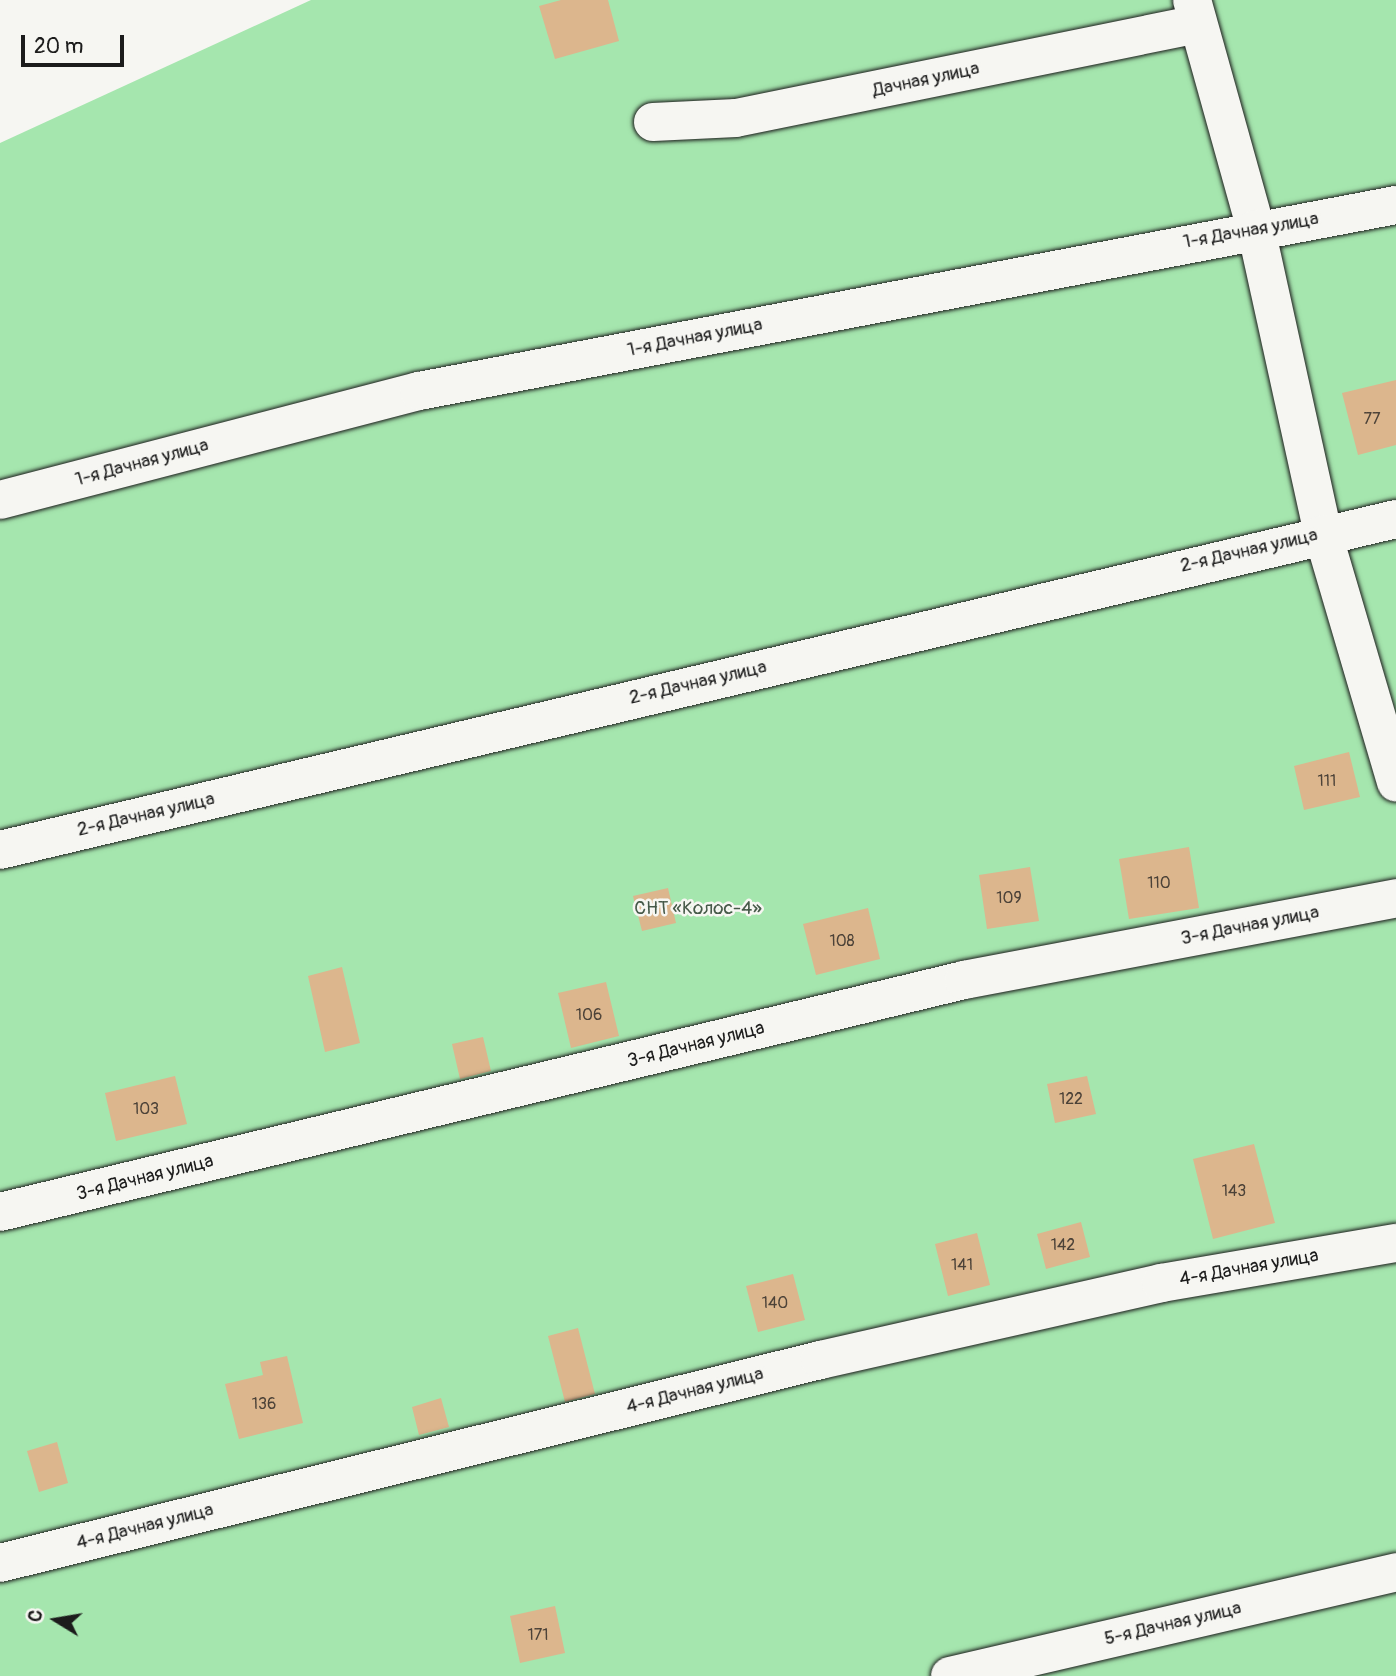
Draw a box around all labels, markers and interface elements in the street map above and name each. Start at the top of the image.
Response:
scale bar [24,21,128,65]
text: 20 m [34,33,83,60]
street label: Дачная улица [871,58,981,102]
street label: 1-я Дачная улица [1182,208,1320,254]
street label: 1-я Дачная улица [626,314,764,362]
house number: 77 [1364,409,1380,429]
street label: 1-я Дачная улица [73,434,211,492]
street label: 2-я Дачная улица [1178,524,1320,578]
street label: 2-я Дачная улица [627,656,769,710]
house number: 111 [1318,771,1336,791]
street label: 2-я Дачная улица [75,788,217,842]
house number: 110 [1147,873,1171,893]
house number: 109 [996,888,1022,908]
park label: СНТ «Колос-4» [634,898,762,920]
street label: 3-я Дачная улица [1179,901,1321,951]
house number: 108 [829,931,855,951]
house number: 106 [576,1005,602,1025]
street label: 3-я Дачная улица [625,1017,767,1073]
house number: 122 [1059,1089,1083,1109]
house number: 103 [133,1099,159,1119]
street label: 3-я Дачная улица [74,1150,216,1206]
house number: 143 [1222,1181,1246,1201]
house number: 142 [1051,1235,1075,1255]
street label: 4-я Дачная улица [1178,1245,1320,1291]
house number: 141 [951,1255,973,1275]
house number: 140 [762,1293,788,1313]
street label: 4-я Дачная улица [624,1363,766,1419]
house number: 136 [252,1394,276,1414]
street label: 4-я Дачная улица [74,1499,216,1555]
north arrow [21,1585,91,1655]
street label: 5-я Дачная улица [1102,1597,1244,1651]
text: С [22,1608,48,1624]
house number: 171 [528,1625,548,1645]

